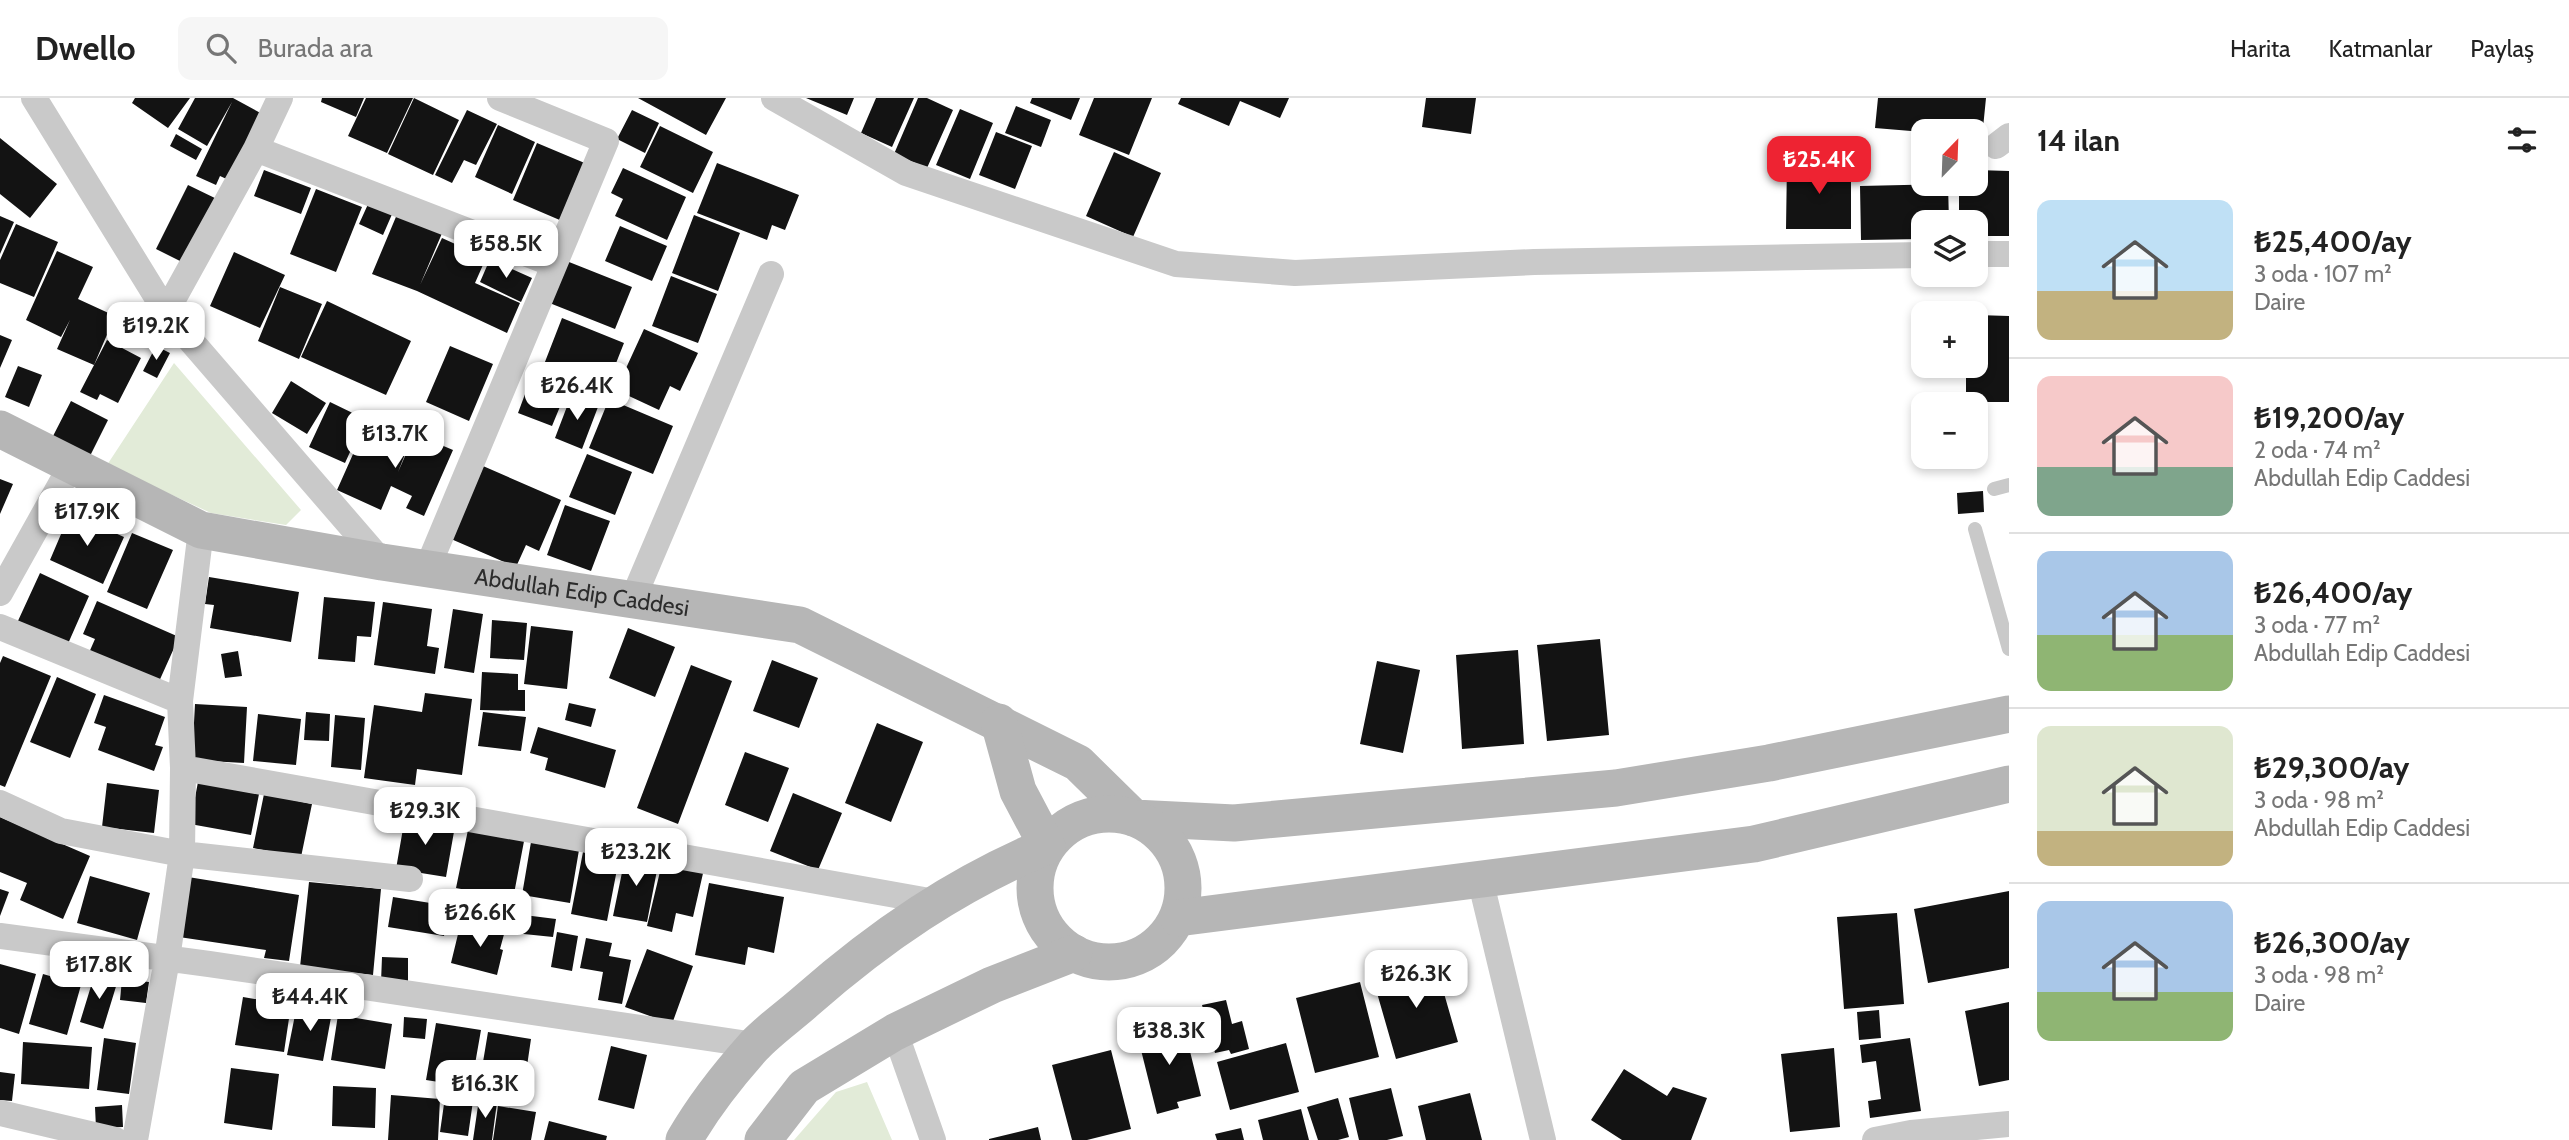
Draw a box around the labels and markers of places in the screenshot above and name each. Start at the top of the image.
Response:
pin: ₺25.4K [1762,136,1876,196]
pin: ₺58.5K [449,220,563,280]
pin: ₺19.2K [99,302,213,362]
pin: ₺26.4K [520,362,634,422]
pin: ₺13.7K [338,410,452,470]
pin: ₺17.9K [30,489,144,548]
pin: ₺29.3K [368,788,482,847]
pin: ₺23.2K [579,828,693,888]
pin: ₺26.6K [423,890,537,949]
pin: ₺17.8K [42,942,156,1001]
pin: ₺26.3K [1359,950,1473,1010]
pin: ₺44.4K [253,974,367,1033]
pin: ₺38.3K [1112,1007,1226,1067]
pin: ₺16.3K [428,1060,542,1120]

